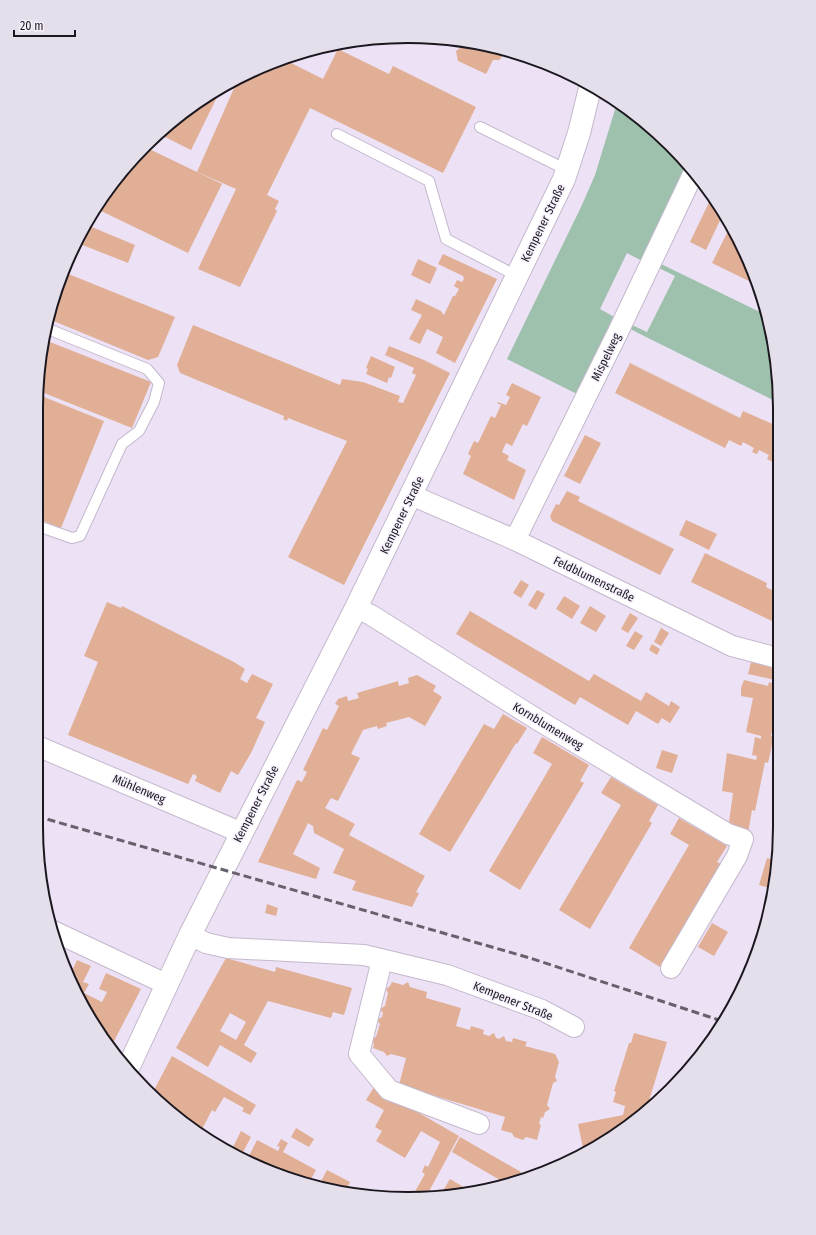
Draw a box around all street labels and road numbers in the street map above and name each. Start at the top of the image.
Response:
street label: Kempener Straße [518,182,568,264]
street label: Mispelweg [588,330,624,383]
street label: Kempener Straße [377,474,427,556]
street label: Feldblumenstraße [551,553,637,605]
street label: Kornblumenweg [510,699,586,753]
street label: Kempener Straße [231,763,282,845]
street label: Mühlenweg [111,772,168,807]
street label: Kempener Straße [471,979,555,1023]

